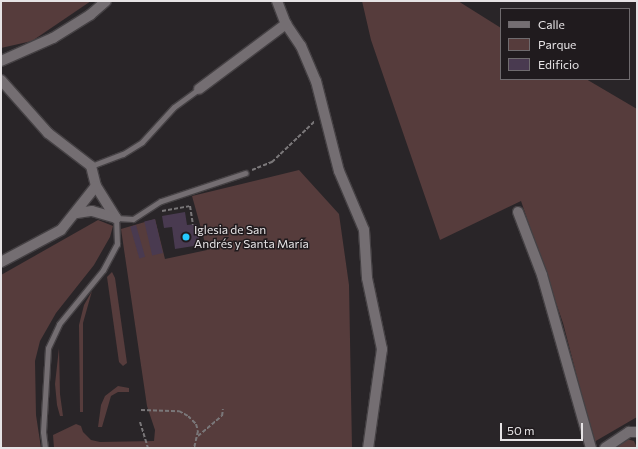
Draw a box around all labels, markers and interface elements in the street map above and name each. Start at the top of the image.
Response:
legend [500,8,630,80]
text: Calle [538,17,565,31]
text: Parque [538,37,576,51]
text: Edificio [538,57,579,71]
place label: Iglesia de San Andrés y Santa María [194,223,309,251]
marker: Iglesia de San Andrés y Santa María [181,232,191,242]
scale bar [502,415,585,441]
text: 50 m [507,423,535,437]

